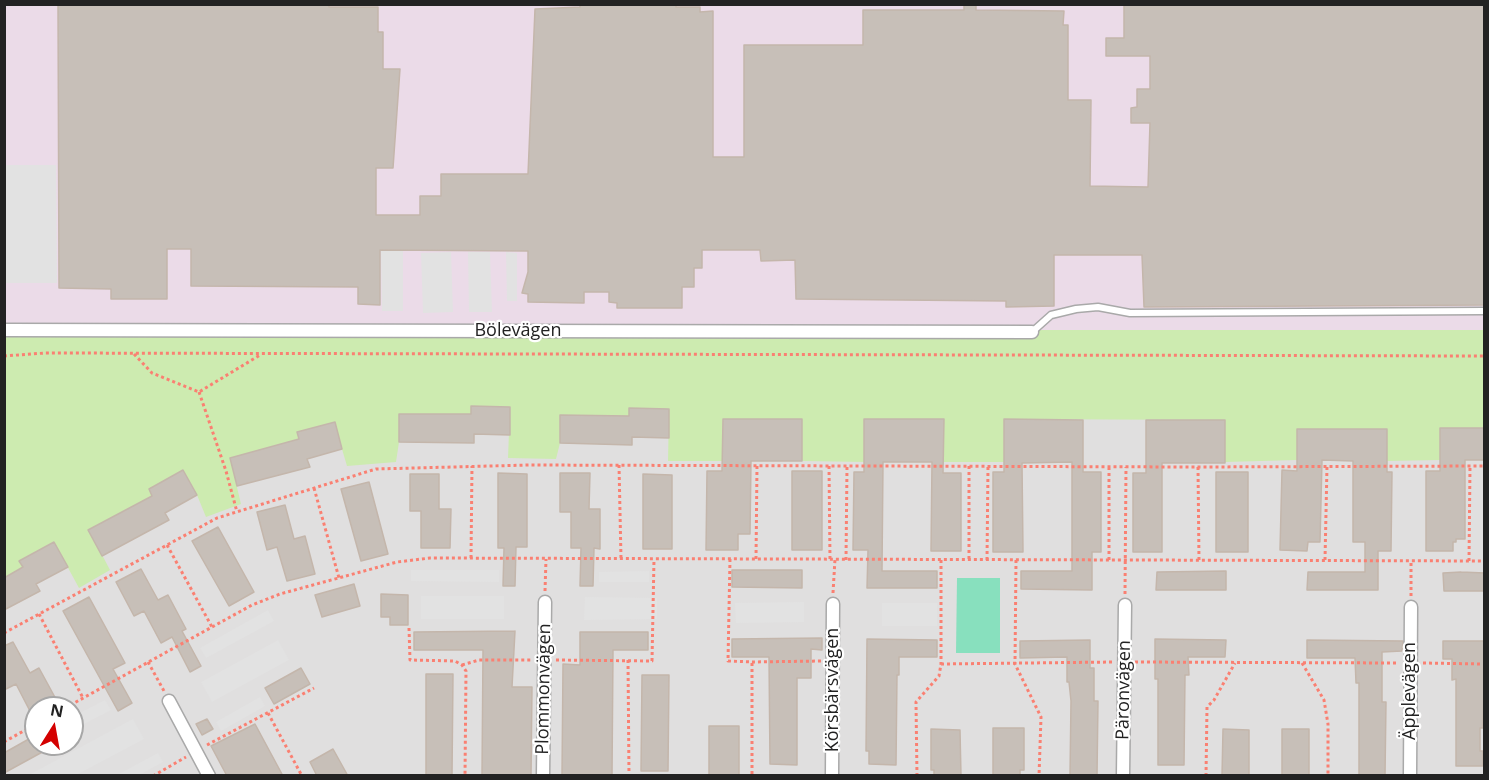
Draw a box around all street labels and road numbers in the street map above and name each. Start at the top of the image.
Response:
street label: Bölevägen [474,320,562,342]
street label: Plommonvägen [532,623,556,755]
street label: Körsbärsvägen [822,628,844,752]
street label: Päronvägen [1112,640,1136,740]
street label: Äpplevägen [1399,642,1421,740]

